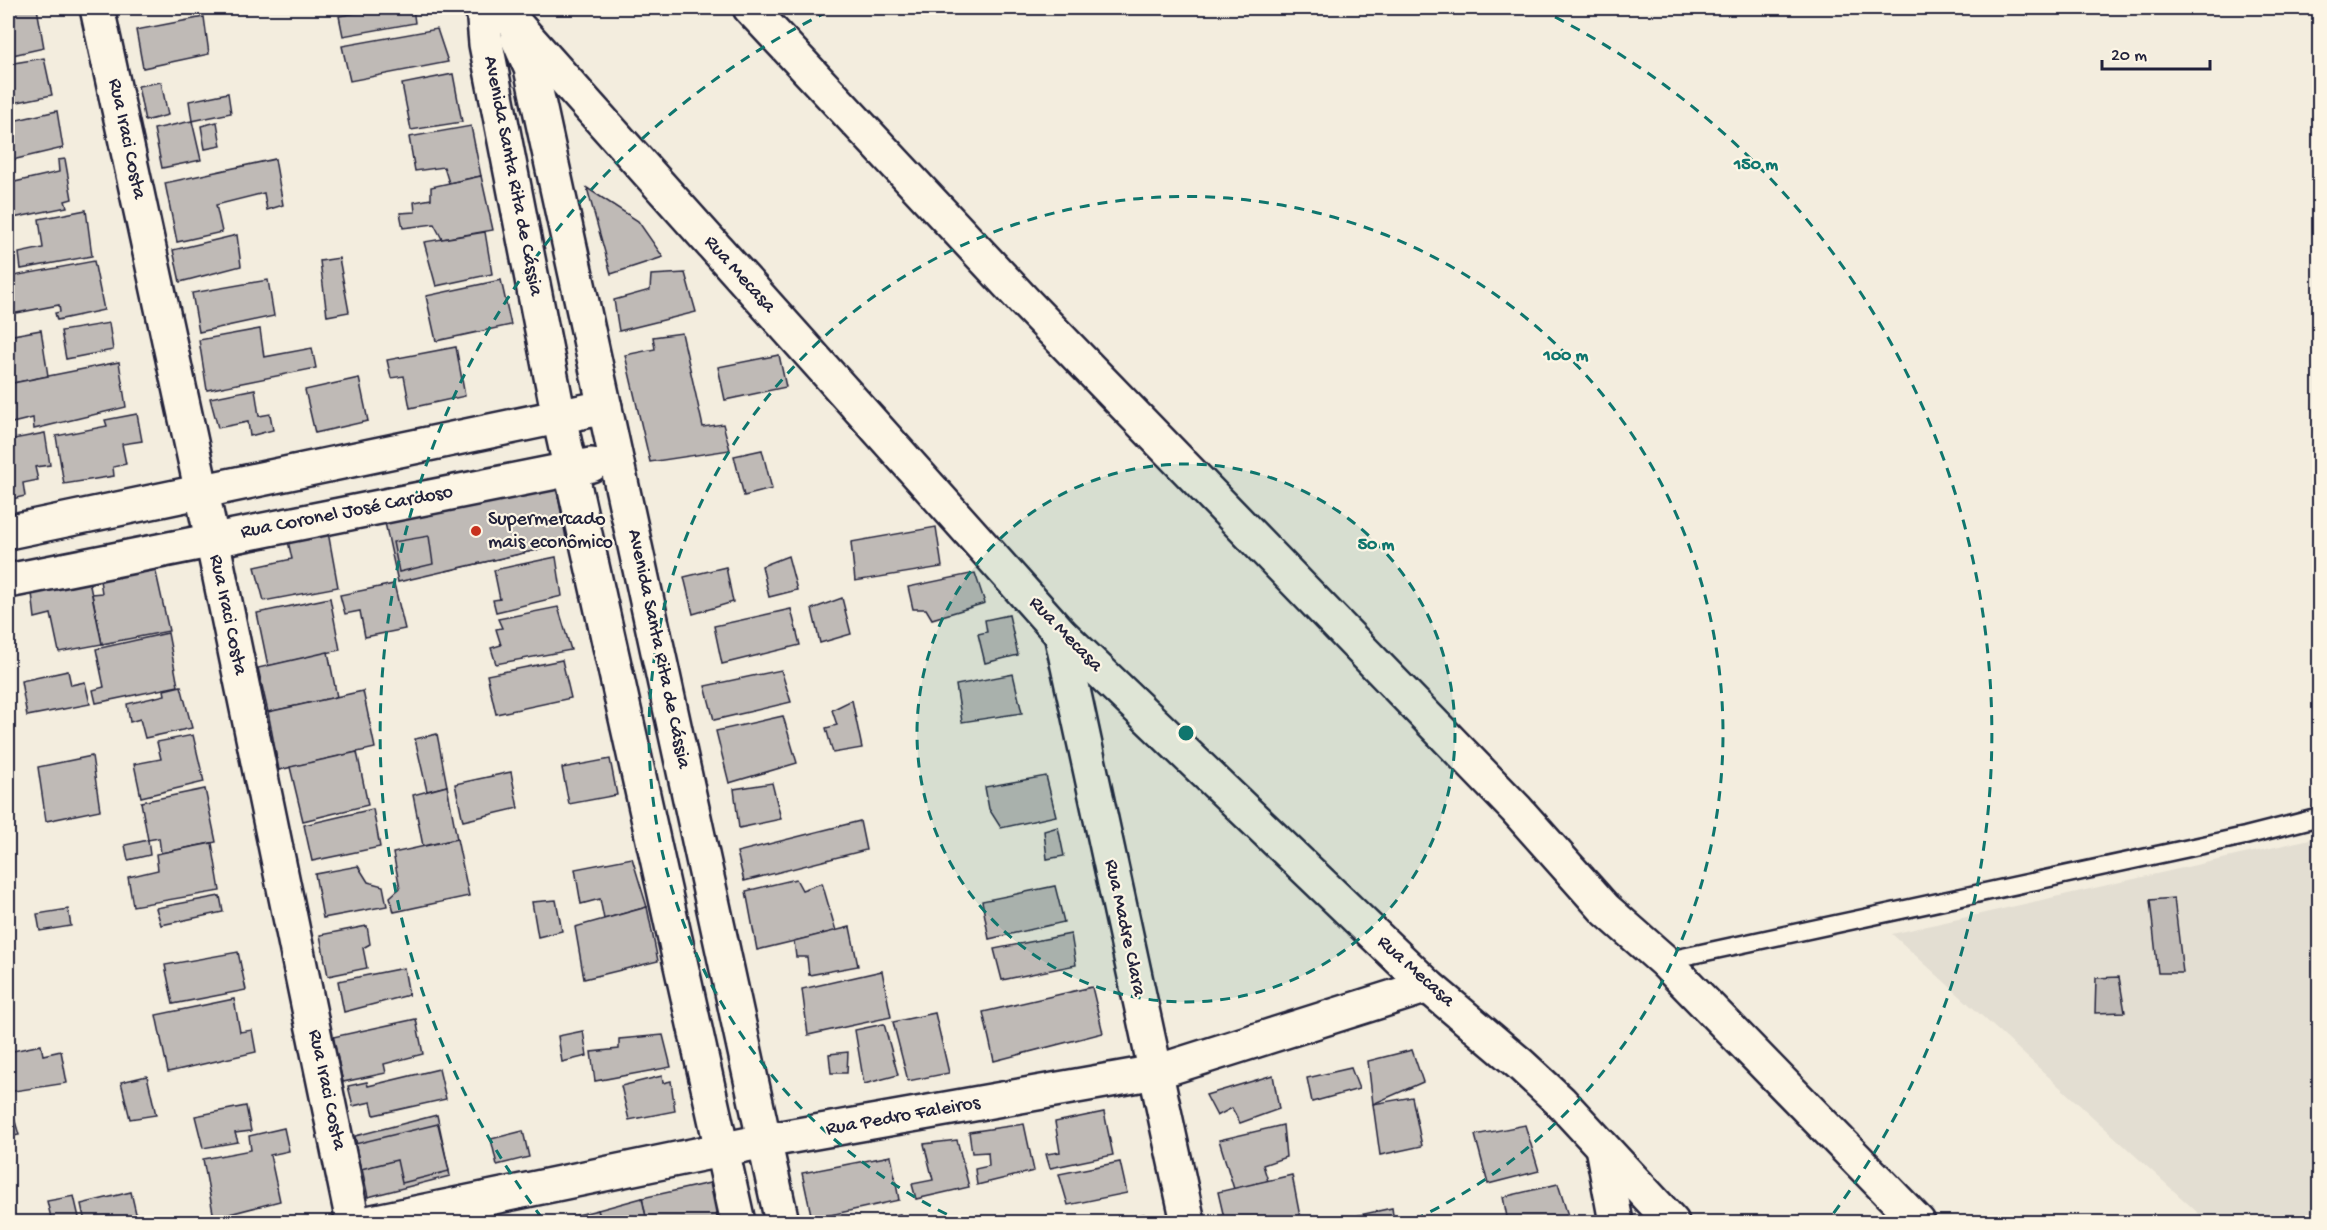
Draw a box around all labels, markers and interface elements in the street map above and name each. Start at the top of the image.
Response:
scale bar [2102,33,2210,71]
text: 20 m [2111,46,2147,67]
street label: Avenida Santa Rita de Cássia [477,54,547,299]
street label: Rua Iraci Costa [102,77,150,202]
text: 150 m [1733,155,1778,176]
street label: Rua Mecasa [698,232,780,319]
text: 100 m [1543,346,1589,367]
street label: Rua Coronel José Cardoso [239,481,455,545]
place label: Supermercado mais econômico [488,509,613,555]
marker: Supermercado mais econômico [469,524,483,538]
street label: Avenida Santa Rita de Cássia [621,527,695,772]
text: 50 m [1358,535,1395,556]
street label: Rua Iraci Costa [203,553,251,678]
street label: Rua Mecasa [1023,592,1107,678]
centre of rings [1176,723,1196,743]
street label: Rua Madre Clara [1098,858,1150,999]
street label: Rua Mecasa [1372,931,1459,1013]
street label: Rua Iraci Costa [302,1028,350,1153]
street label: Rua Pedro Faleiros [824,1092,983,1142]

